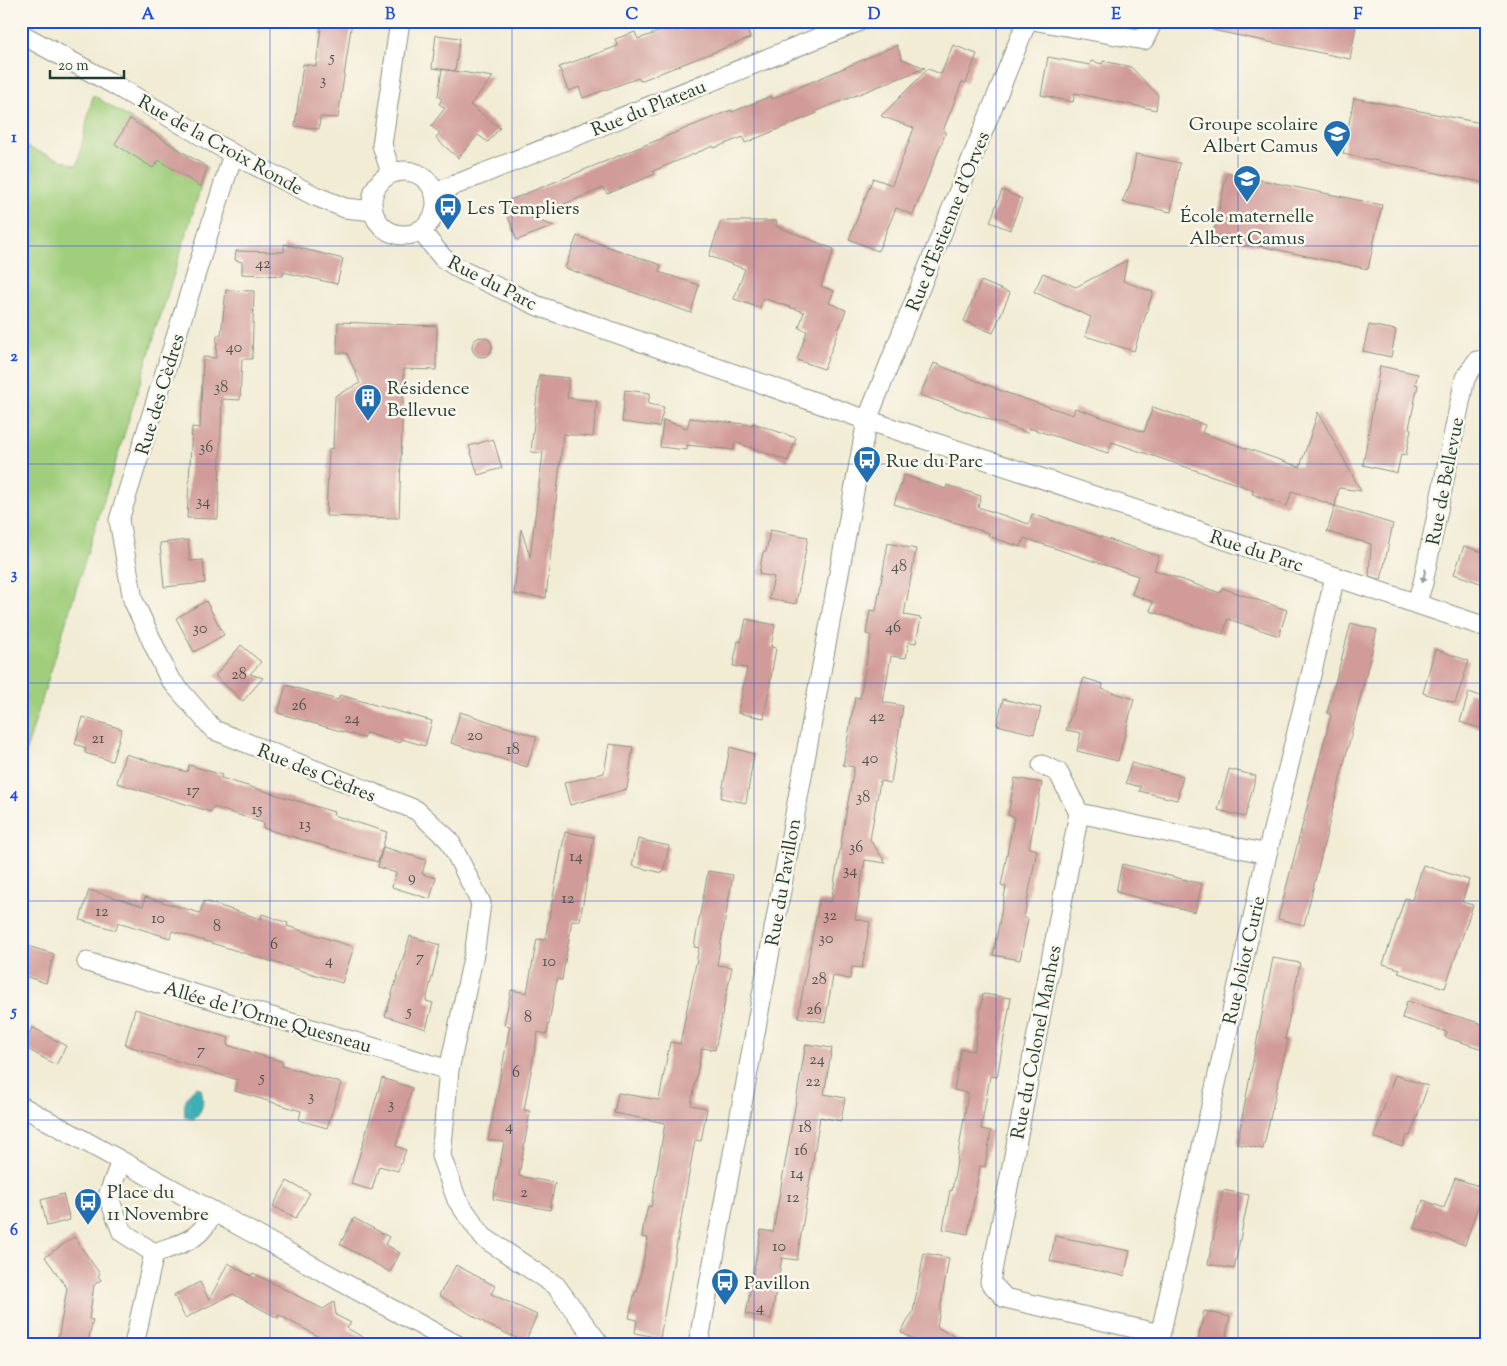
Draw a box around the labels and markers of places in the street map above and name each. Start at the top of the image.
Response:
place label: Groupe scolaire Albert Camus [1189,112,1318,161]
school or university icon: Groupe scolaire Albert Camus [1322,119,1352,158]
school or university icon: École maternelle Albert Camus [1232,164,1262,203]
bus stop icon: Les Templiers [433,192,463,231]
place label: Les Templiers [467,196,579,223]
place label: École maternelle Albert Camus [1180,204,1314,253]
place label: Résidence Bellevue [387,376,470,425]
building icon: Résidence Bellevue [353,383,383,422]
bus stop icon: Rue du Parc [852,445,882,484]
place label: Rue du Parc [886,449,984,476]
place label: Place du 11 Novembre [107,1180,209,1229]
bus stop icon: Place du 11 Novembre [73,1187,103,1226]
bus stop icon: Pavillon [710,1267,740,1306]
place label: Pavillon [744,1271,810,1298]

